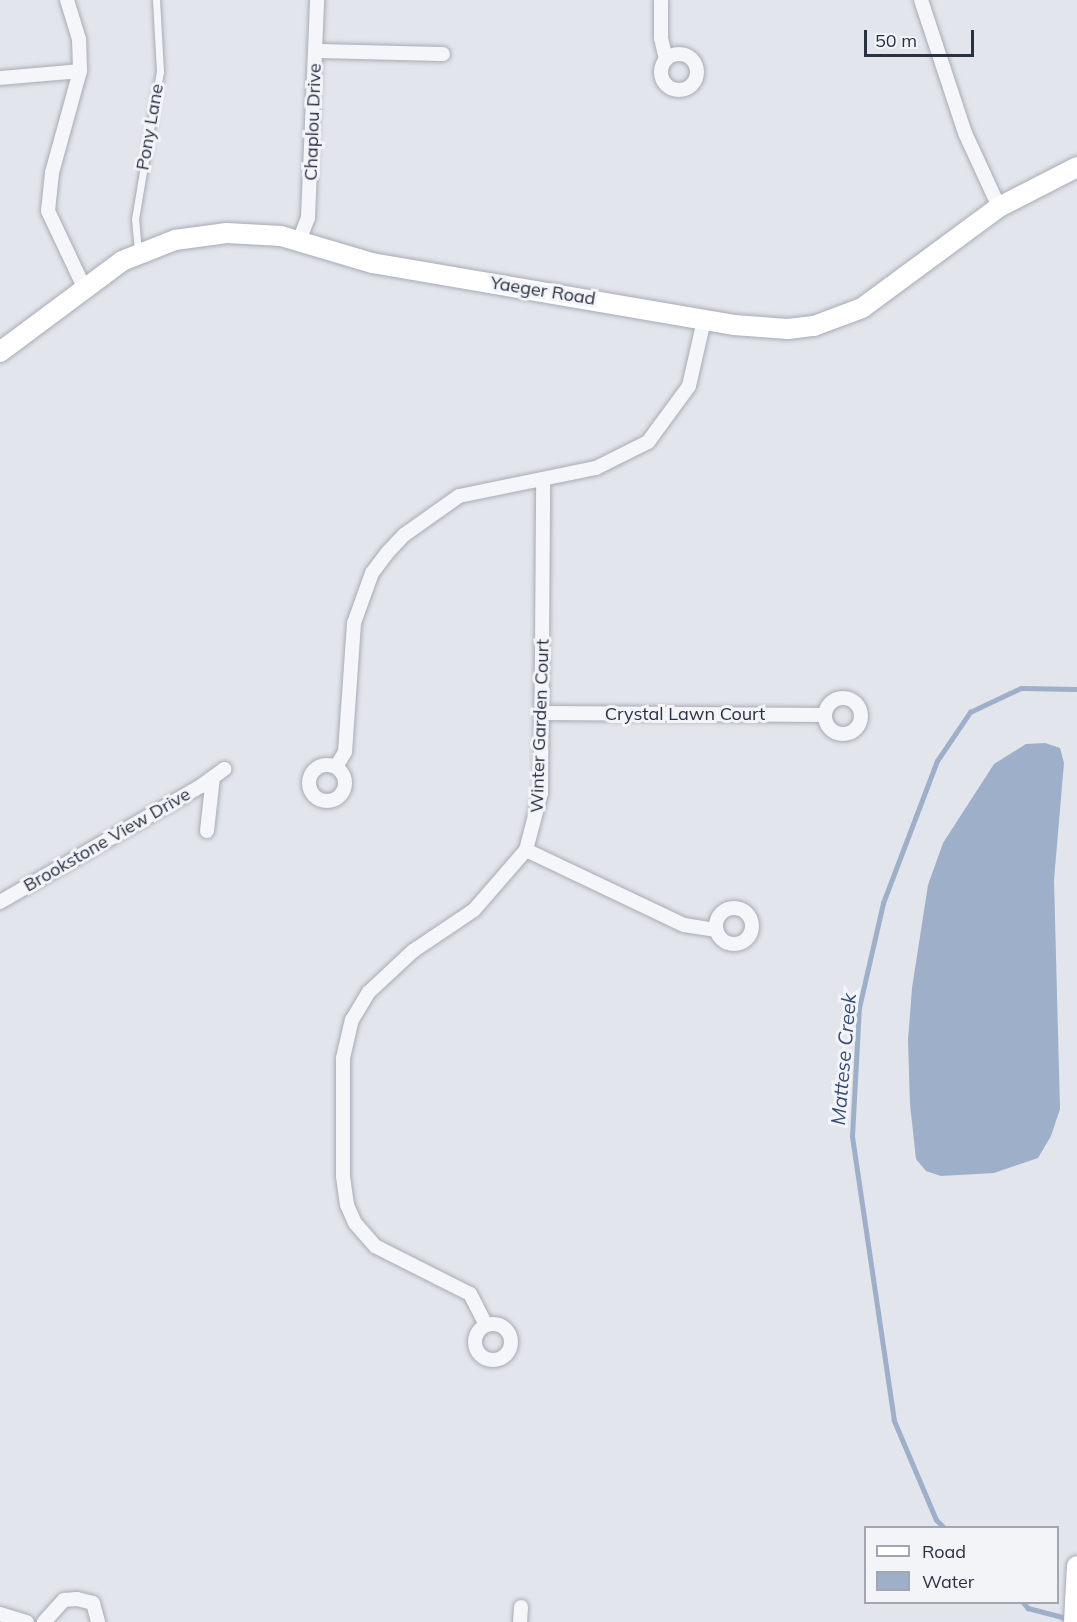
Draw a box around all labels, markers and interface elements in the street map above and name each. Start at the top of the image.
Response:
scale bar [867,18,976,56]
text: 50 m [875,29,917,52]
street label: Chaplou Drive [300,63,326,181]
street label: Pony Lane [132,82,168,172]
street label: Yaeger Road [489,272,597,310]
street label: Winter Garden Court [526,639,554,813]
street label: Crystal Lawn Court [605,703,765,725]
street label: Brookstone View Drive [20,783,194,897]
water label: Mattese Creek [825,992,861,1126]
legend [864,1526,1059,1604]
text: Road [922,1540,966,1563]
text: Water [922,1570,974,1593]

